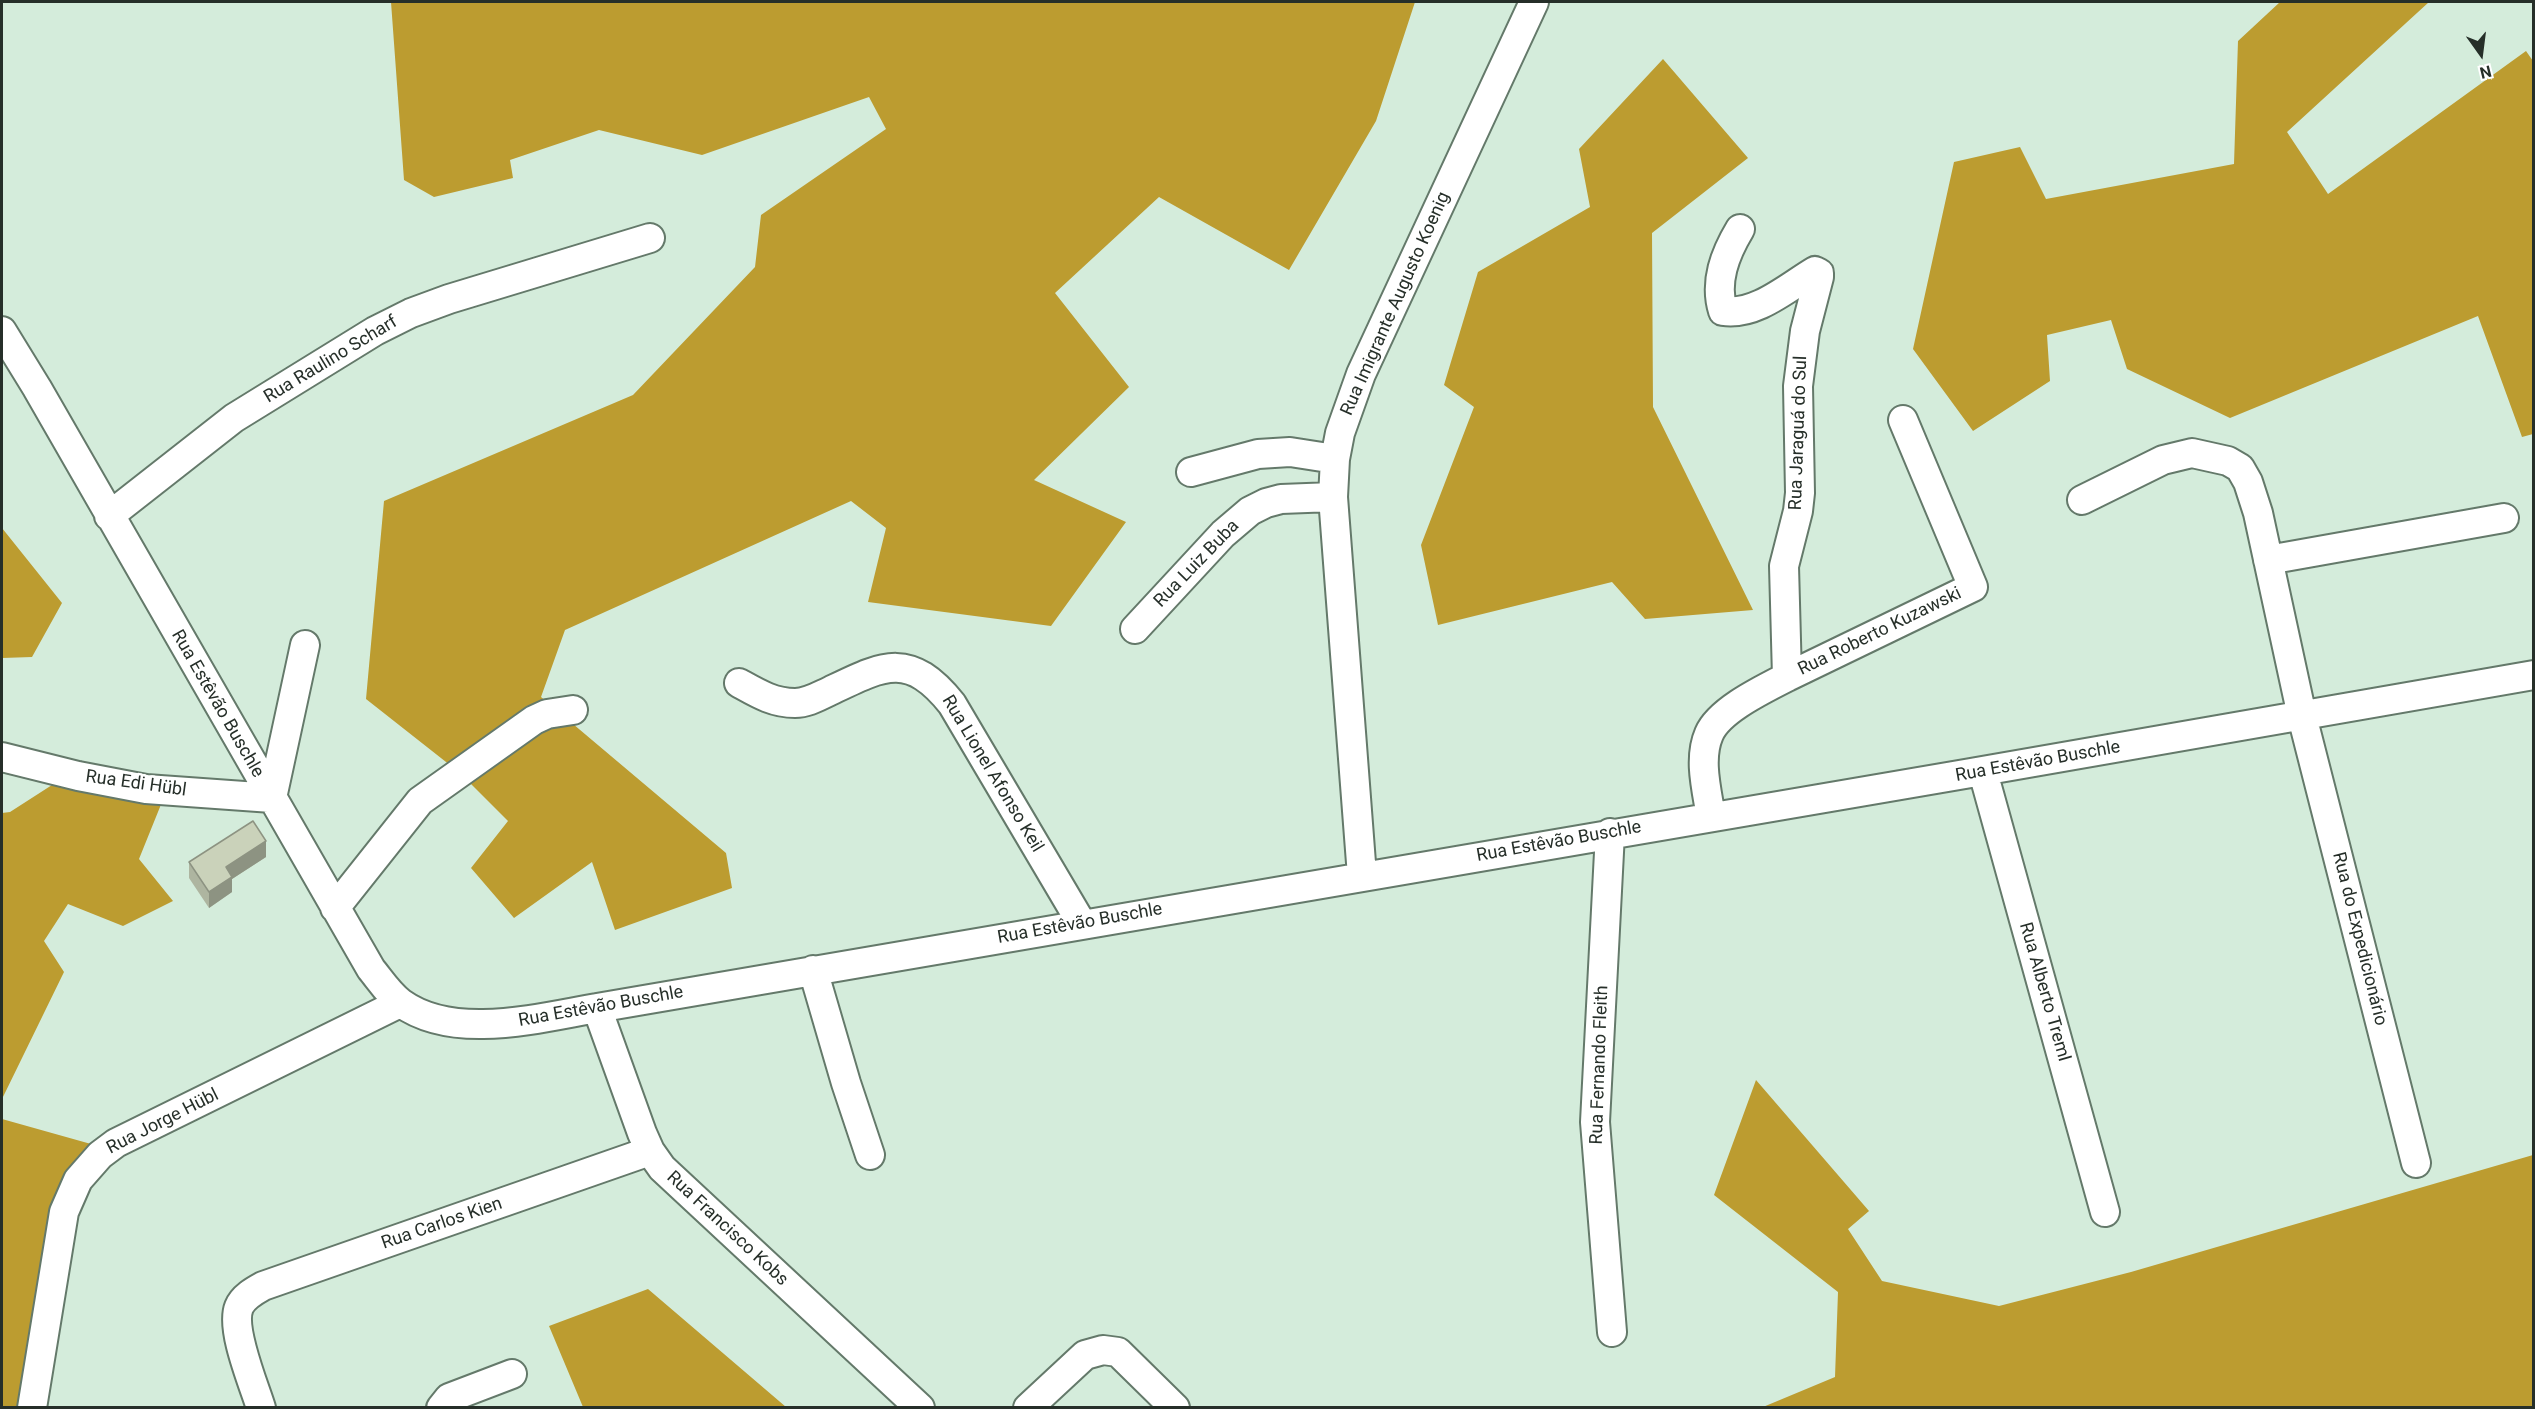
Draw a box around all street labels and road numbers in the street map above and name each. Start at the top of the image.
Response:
street label: Rua Imigrante Augusto Koenig [1337,189,1455,419]
street label: Rua Raulino Scharf [260,312,402,408]
street label: Rua Jaraguá do Sul [1786,355,1812,511]
street label: Rua Luiz Buba [1150,516,1244,612]
street label: Rua Roberto Kuzawski [1795,583,1965,681]
street label: Rua Estêvão Buschle [166,626,268,782]
street label: Rua Lionel Afonso Keil [937,691,1047,857]
street label: Rua Estêvão Buschle [1954,737,2122,787]
street label: Rua Edi Hübl [84,766,188,802]
street label: Rua Estêvão Buschle [1475,817,1643,867]
street label: Rua do Expedicionário [2327,850,2391,1028]
street label: Rua Estêvão Buschle [996,899,1164,949]
street label: Rua Alberto Treml [2014,920,2074,1064]
street label: Rua Estêvão Buschle [517,982,685,1032]
street label: Rua Fernando Fleith [1586,985,1614,1145]
street label: Rua Jorge Hübl [103,1085,223,1159]
street label: Rua Francisco Kobs [662,1167,792,1291]
street label: Rua Carlos Kien [379,1193,505,1255]

